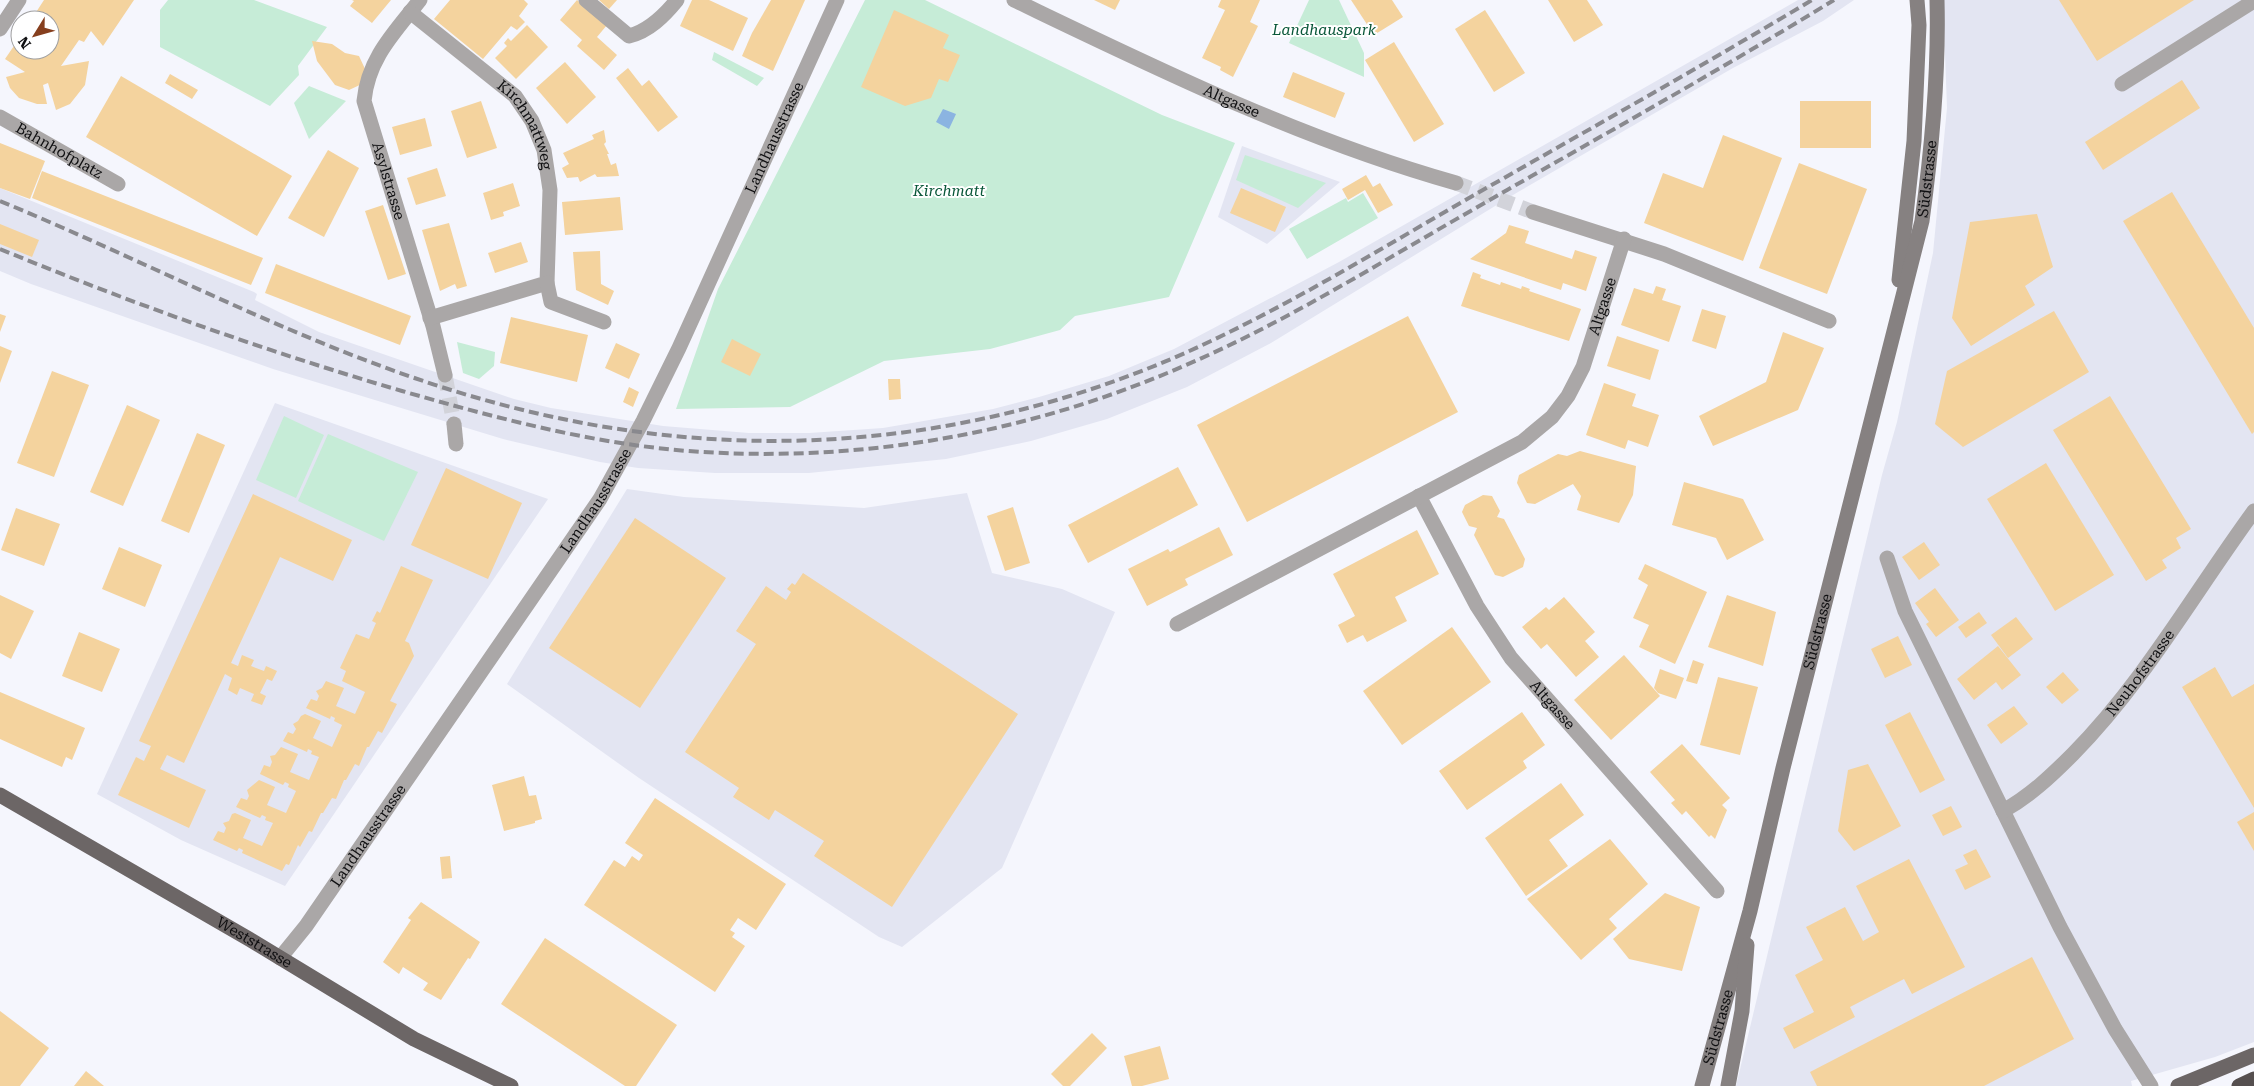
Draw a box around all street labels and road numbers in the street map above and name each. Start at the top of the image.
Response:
street label: Kirchmattweg [493,76,556,171]
street label: Landhausstrasse [741,79,808,196]
street label: Altgasse [1201,81,1262,121]
street label: Bahnhofplatz [12,119,106,182]
street label: Südstrasse [1914,139,1940,219]
street label: Asylstrasse [368,140,409,222]
street label: Altgasse [1585,275,1620,337]
street label: Landhausstrasse [556,445,635,557]
street label: Südstrasse [1799,592,1836,671]
street label: Neuhofstrasse [2102,626,2178,720]
street label: Altgasse [1526,677,1579,733]
street label: Landhausstrasse [327,781,410,890]
street label: Weststrasse [213,913,295,972]
street label: Südstrasse [1699,987,1737,1067]

